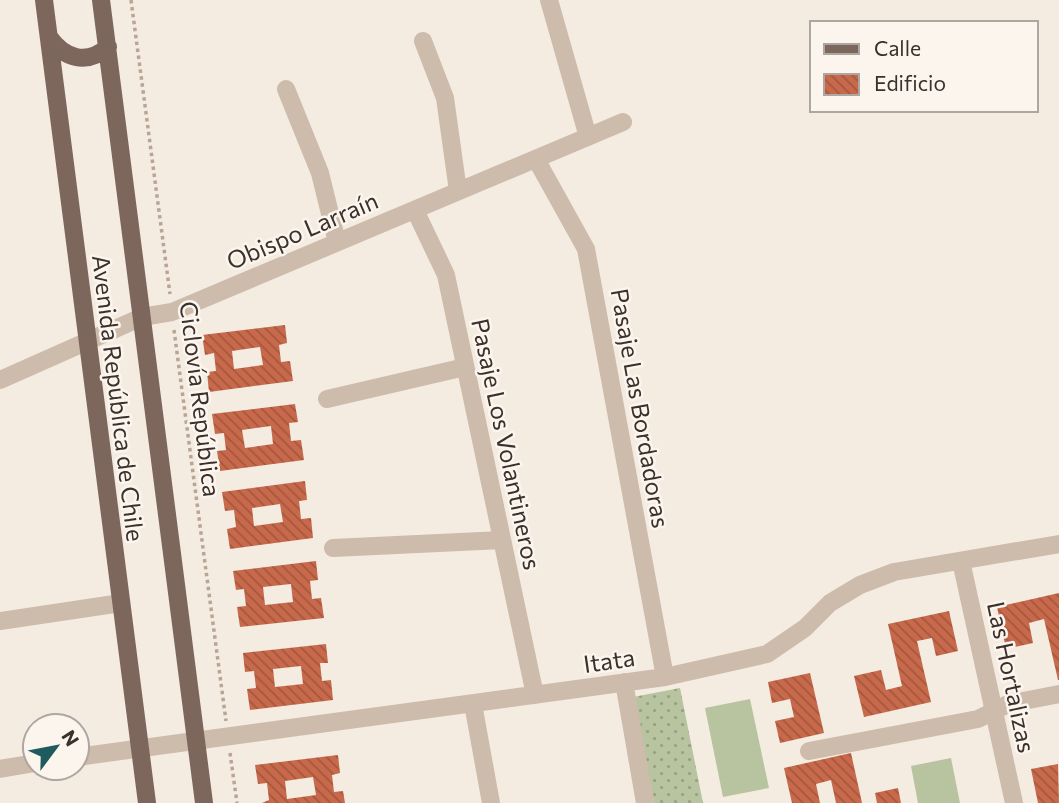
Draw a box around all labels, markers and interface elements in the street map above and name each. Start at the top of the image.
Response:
legend [810,21,1038,112]
text: Calle [874,35,921,60]
text: Edificio [874,70,946,95]
street label: Obispo Larraín [222,185,382,275]
street label: Avenida República de Chile [87,253,151,543]
street label: Pasaje Las Bordadoras [606,286,676,530]
street label: Ciclovía República [175,300,227,498]
street label: Pasaje Los Volantineros [466,316,548,572]
street label: Las Hortalizas [982,599,1042,755]
street label: Itata [581,642,637,678]
north arrow [21,712,91,782]
text: N [57,726,84,750]

